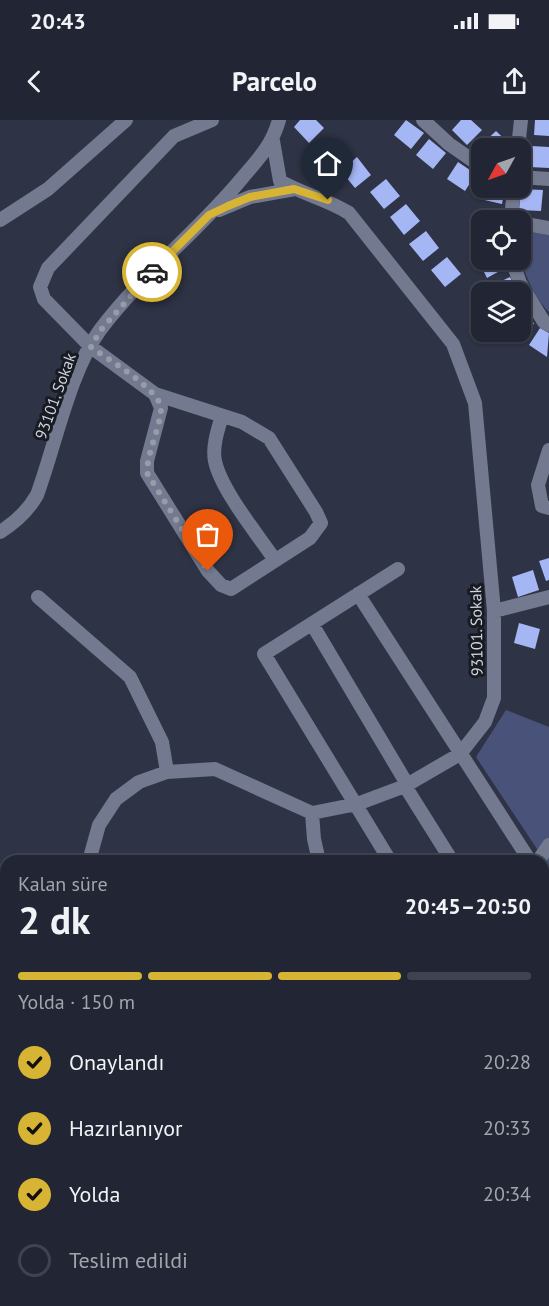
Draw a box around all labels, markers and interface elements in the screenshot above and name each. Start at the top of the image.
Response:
text: 20:43 [30,7,86,35]
text: Parcelo [232,64,317,98]
icon: back [18,65,51,98]
icon: share [498,65,531,98]
pin [302,138,353,200]
north arrow [471,138,531,198]
map controls [471,138,531,342]
icon: home [311,147,344,180]
button: locate [471,210,531,270]
courier [122,242,182,302]
icon: car [136,256,169,289]
button: layers [471,282,531,342]
street label: 93101. Sokak [30,350,80,442]
pin [182,509,233,571]
icon: bag [191,518,224,551]
street label: 93101. Sokak [465,585,487,676]
text: Kalan süre [18,871,108,897]
text: 20:45–20:50 [405,892,531,920]
text: 2 dk [18,894,90,945]
text: Yolda · 150 m [18,989,135,1015]
icon: check [18,1046,51,1079]
text: Onaylandı [69,1048,164,1076]
text: 20:28 [483,1049,531,1075]
icon: check [18,1112,51,1145]
text: Hazırlanıyor [69,1114,182,1142]
text: 20:33 [483,1115,531,1141]
icon: check [18,1178,51,1211]
text: Yolda [69,1180,120,1208]
text: 20:34 [483,1181,531,1207]
text: Teslim edildi [69,1246,188,1274]

